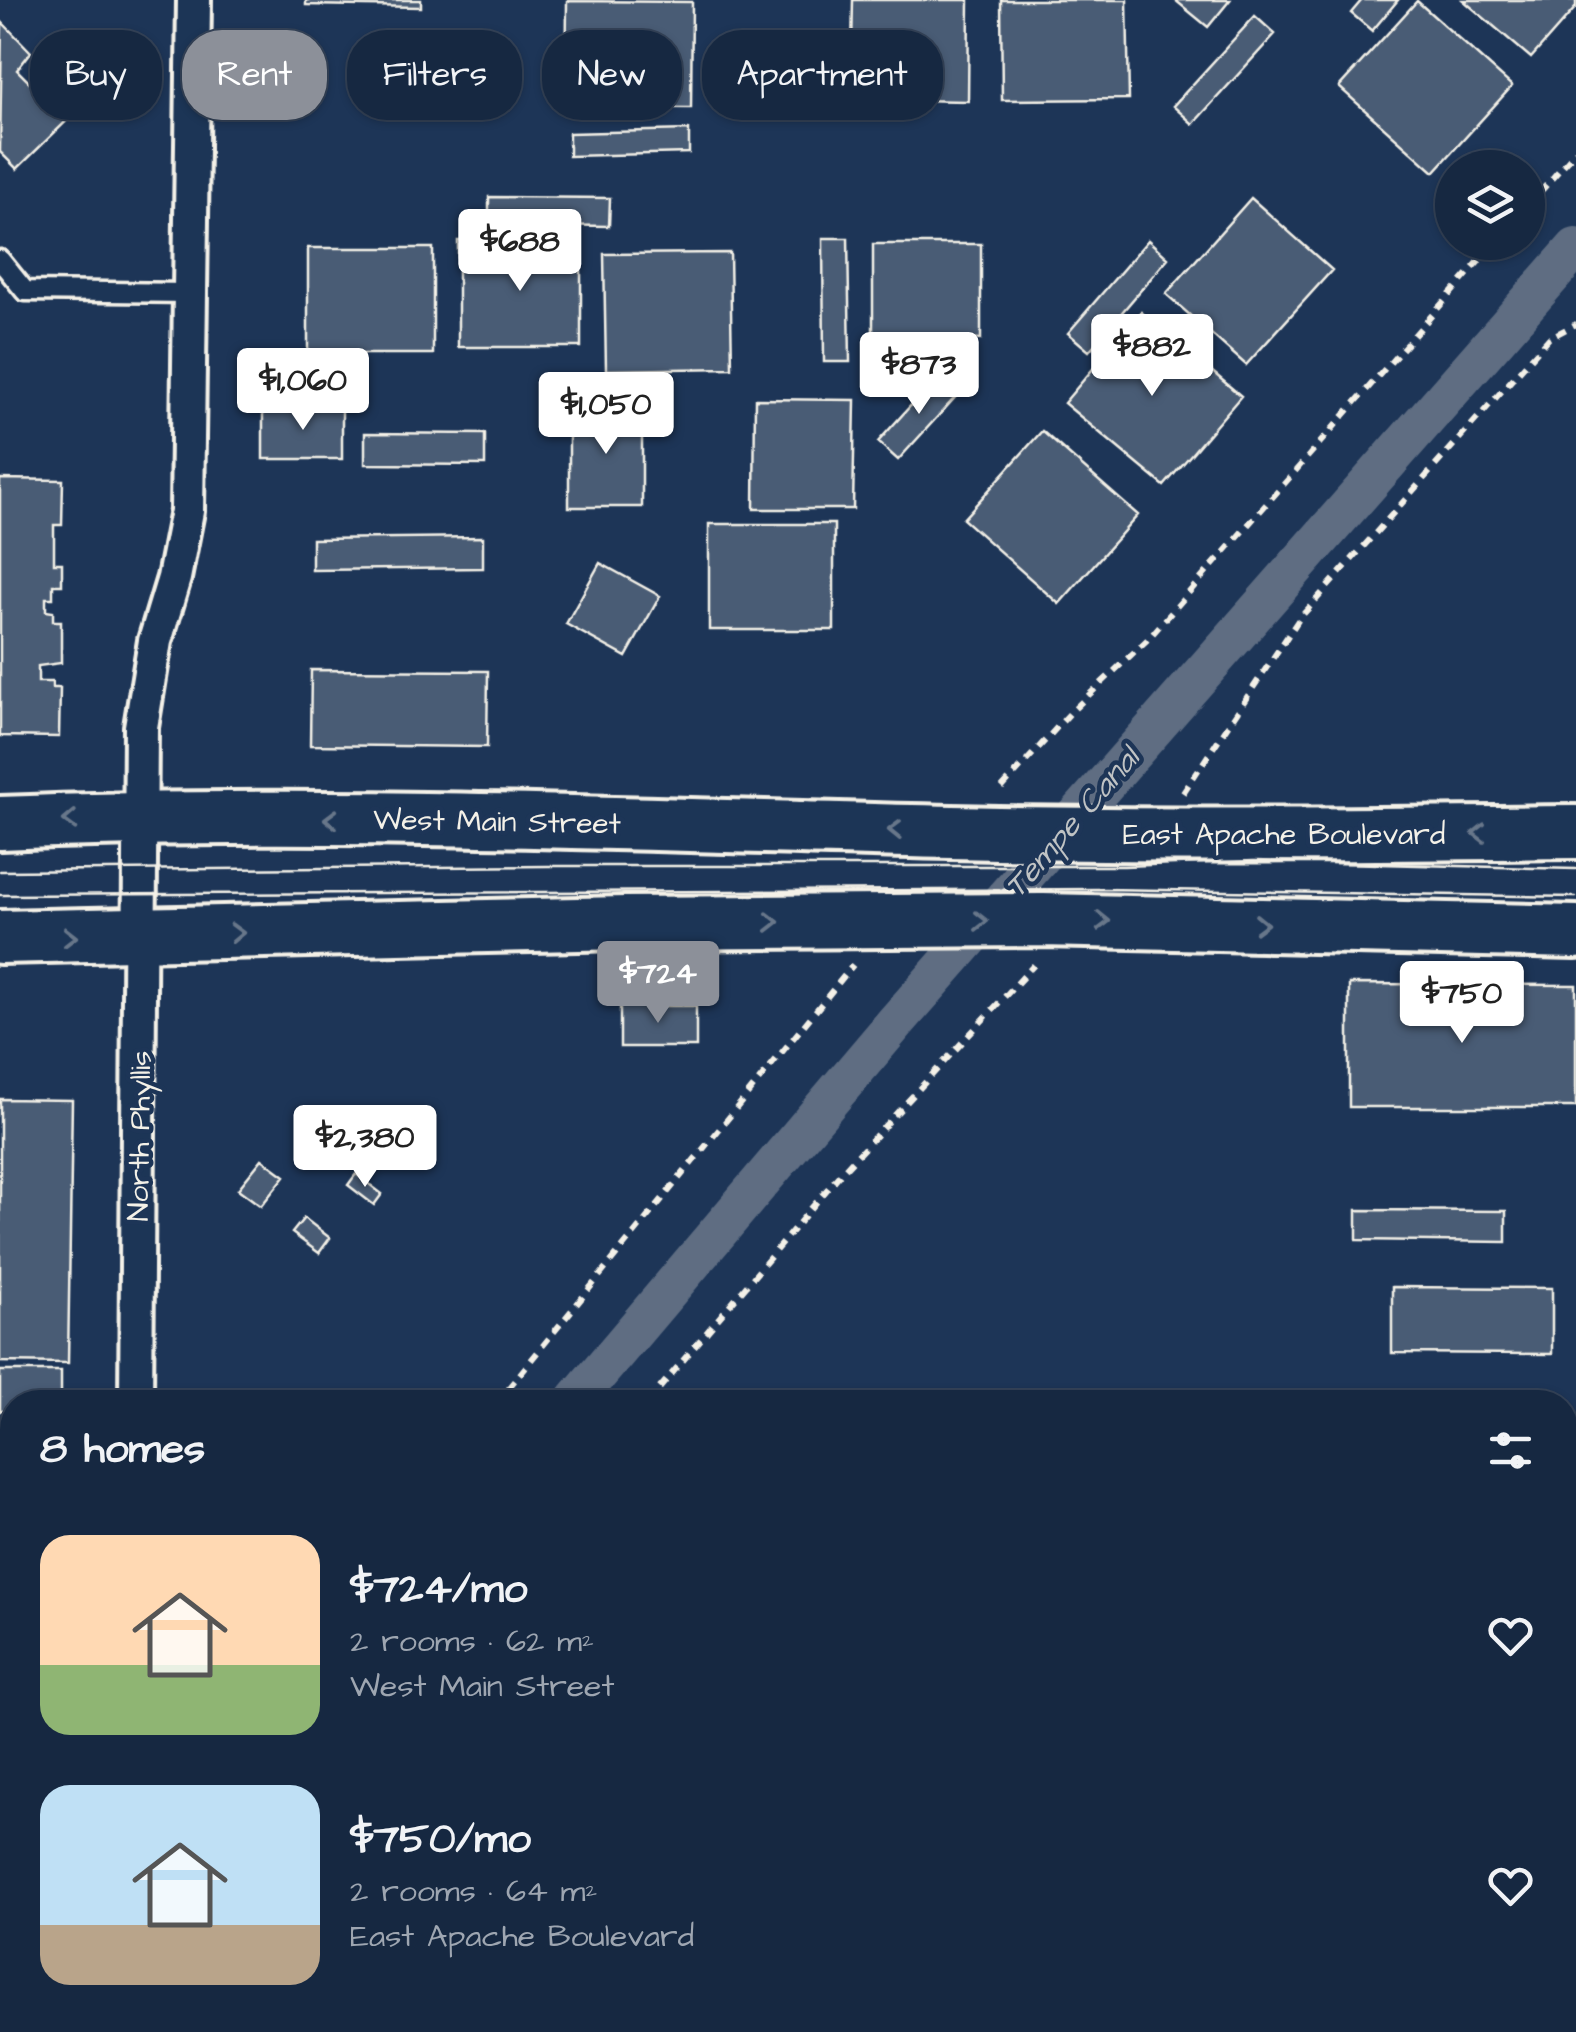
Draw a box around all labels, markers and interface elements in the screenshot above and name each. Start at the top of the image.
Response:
chip: Buy [30,30,162,120]
chip: Rent [182,30,327,120]
chip: Filters [347,30,522,120]
chip: New [542,30,682,120]
chip: Apartment [702,30,943,120]
map controls [1435,150,1545,260]
button: layers [1435,150,1545,260]
pin: $688 [461,209,579,294]
text: $688 [480,219,560,264]
pin: $882 [1093,314,1211,399]
text: $882 [1113,324,1191,369]
pin: $873 [860,332,978,417]
text: $873 [882,342,956,387]
pin: $1,060 [222,348,384,433]
text: $1,060 [259,358,347,403]
pin: $1,050 [525,372,687,457]
text: $1,050 [561,382,651,427]
water label: Tempe Canal [994,735,1153,908]
street label: West Main Street [373,799,621,845]
one-way arrow [322,809,338,830]
one-way arrow [61,810,77,831]
street label: East Apache Boulevard [1123,814,1445,856]
one-way arrow [887,819,902,841]
one-way arrow [1470,822,1486,844]
one-way arrow [974,910,989,932]
one-way arrow [1096,910,1112,932]
one-way arrow [766,911,781,933]
one-way arrow [1253,914,1269,935]
one-way arrow [230,922,246,943]
one-way arrow [62,926,78,948]
pin: $724 [599,941,717,1026]
text: $724 [619,951,697,996]
pin: $750 [1403,961,1521,1046]
text: $750 [1422,971,1502,1016]
street label: North Phyllis [118,1050,163,1222]
pin: $2,380 [284,1105,446,1190]
text: $2,380 [315,1115,415,1160]
text: 8 homes [40,1421,205,1479]
icon: filters [1483,1423,1538,1478]
text: $724/mo [350,1561,527,1619]
icon: home [120,1575,240,1695]
icon: heart [1483,1608,1538,1663]
text: 2 rooms · 62 m² [350,1619,594,1664]
text: West Main Street [350,1664,614,1709]
text: $750/mo [350,1811,531,1869]
icon: home [120,1825,240,1945]
icon: heart [1483,1858,1538,1913]
text: 2 rooms · 64 m² [350,1869,597,1914]
text: East Apache Boulevard [350,1914,694,1959]

